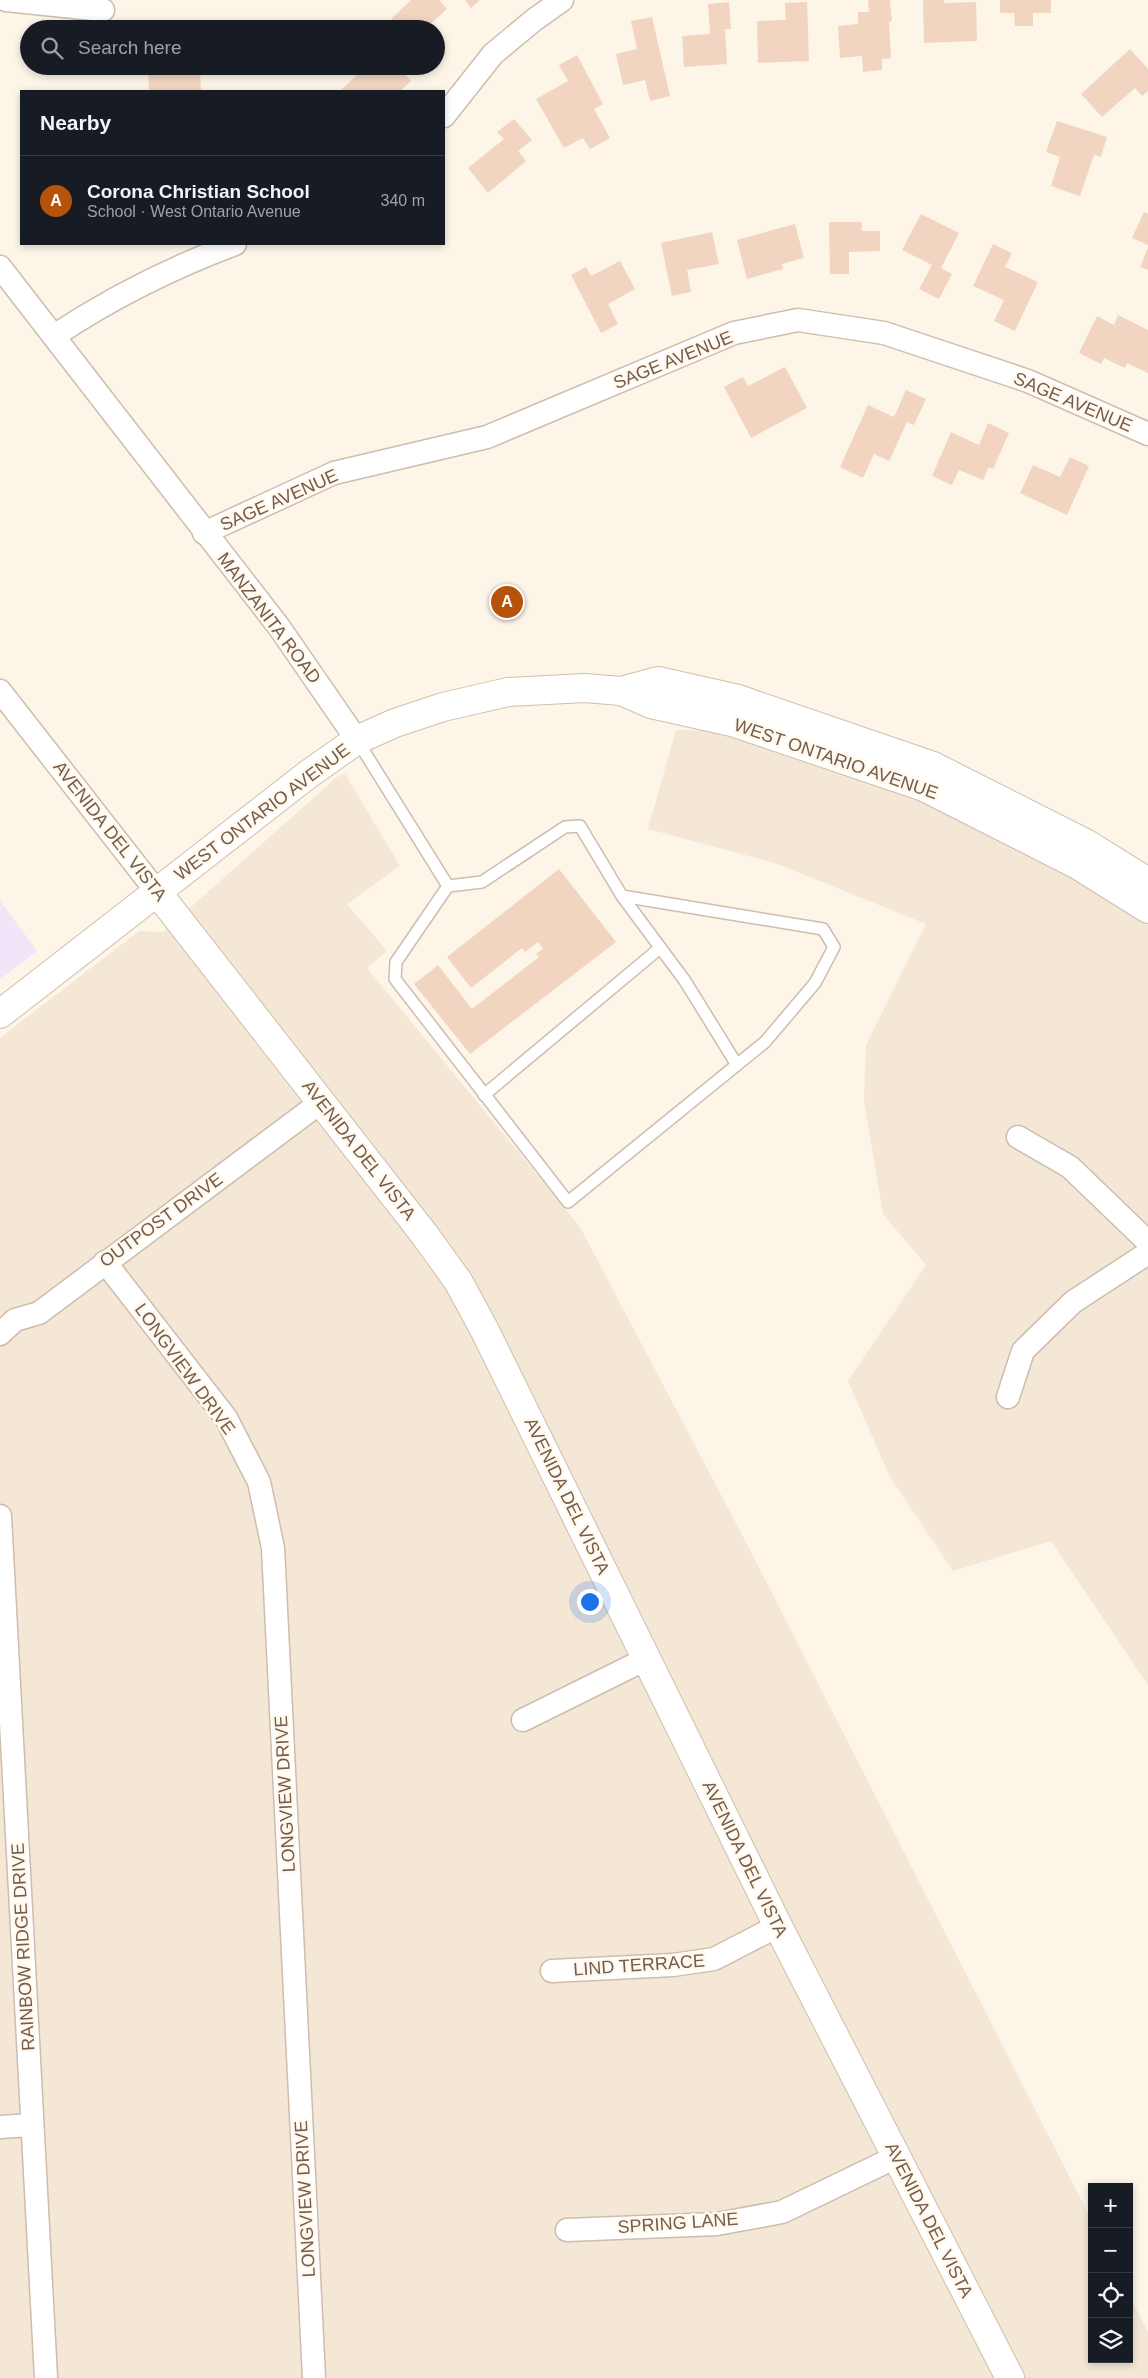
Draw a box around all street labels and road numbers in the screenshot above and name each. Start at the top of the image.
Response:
street label: SAGE AVENUE [611,327,735,393]
street label: SAGE AVENUE [1011,368,1135,436]
street label: SAGE AVENUE [217,465,341,535]
street label: MANZANITA ROAD [213,549,325,687]
street label: WEST ONTARIO AVENUE [732,715,940,803]
street label: WEST ONTARIO AVENUE [171,740,353,884]
street label: AVENIDA DEL VISTA [49,757,171,905]
street label: AVENIDA DEL VISTA [298,1076,420,1224]
street label: OUTPOST DRIVE [96,1169,226,1271]
street label: LONGVIEW DRIVE [131,1300,239,1438]
street label: AVENIDA DEL VISTA [520,1414,614,1578]
street label: LONGVIEW DRIVE [271,1715,299,1873]
street label: AVENIDA DEL VISTA [698,1777,792,1941]
street label: RAINBOW RIDGE DRIVE [8,1843,38,2051]
street label: LIND TERRACE [573,1950,705,1980]
street label: LONGVIEW DRIVE [291,2120,319,2278]
street label: AVENIDA DEL VISTA [881,2139,977,2301]
street label: SPRING LANE [617,2209,739,2237]

